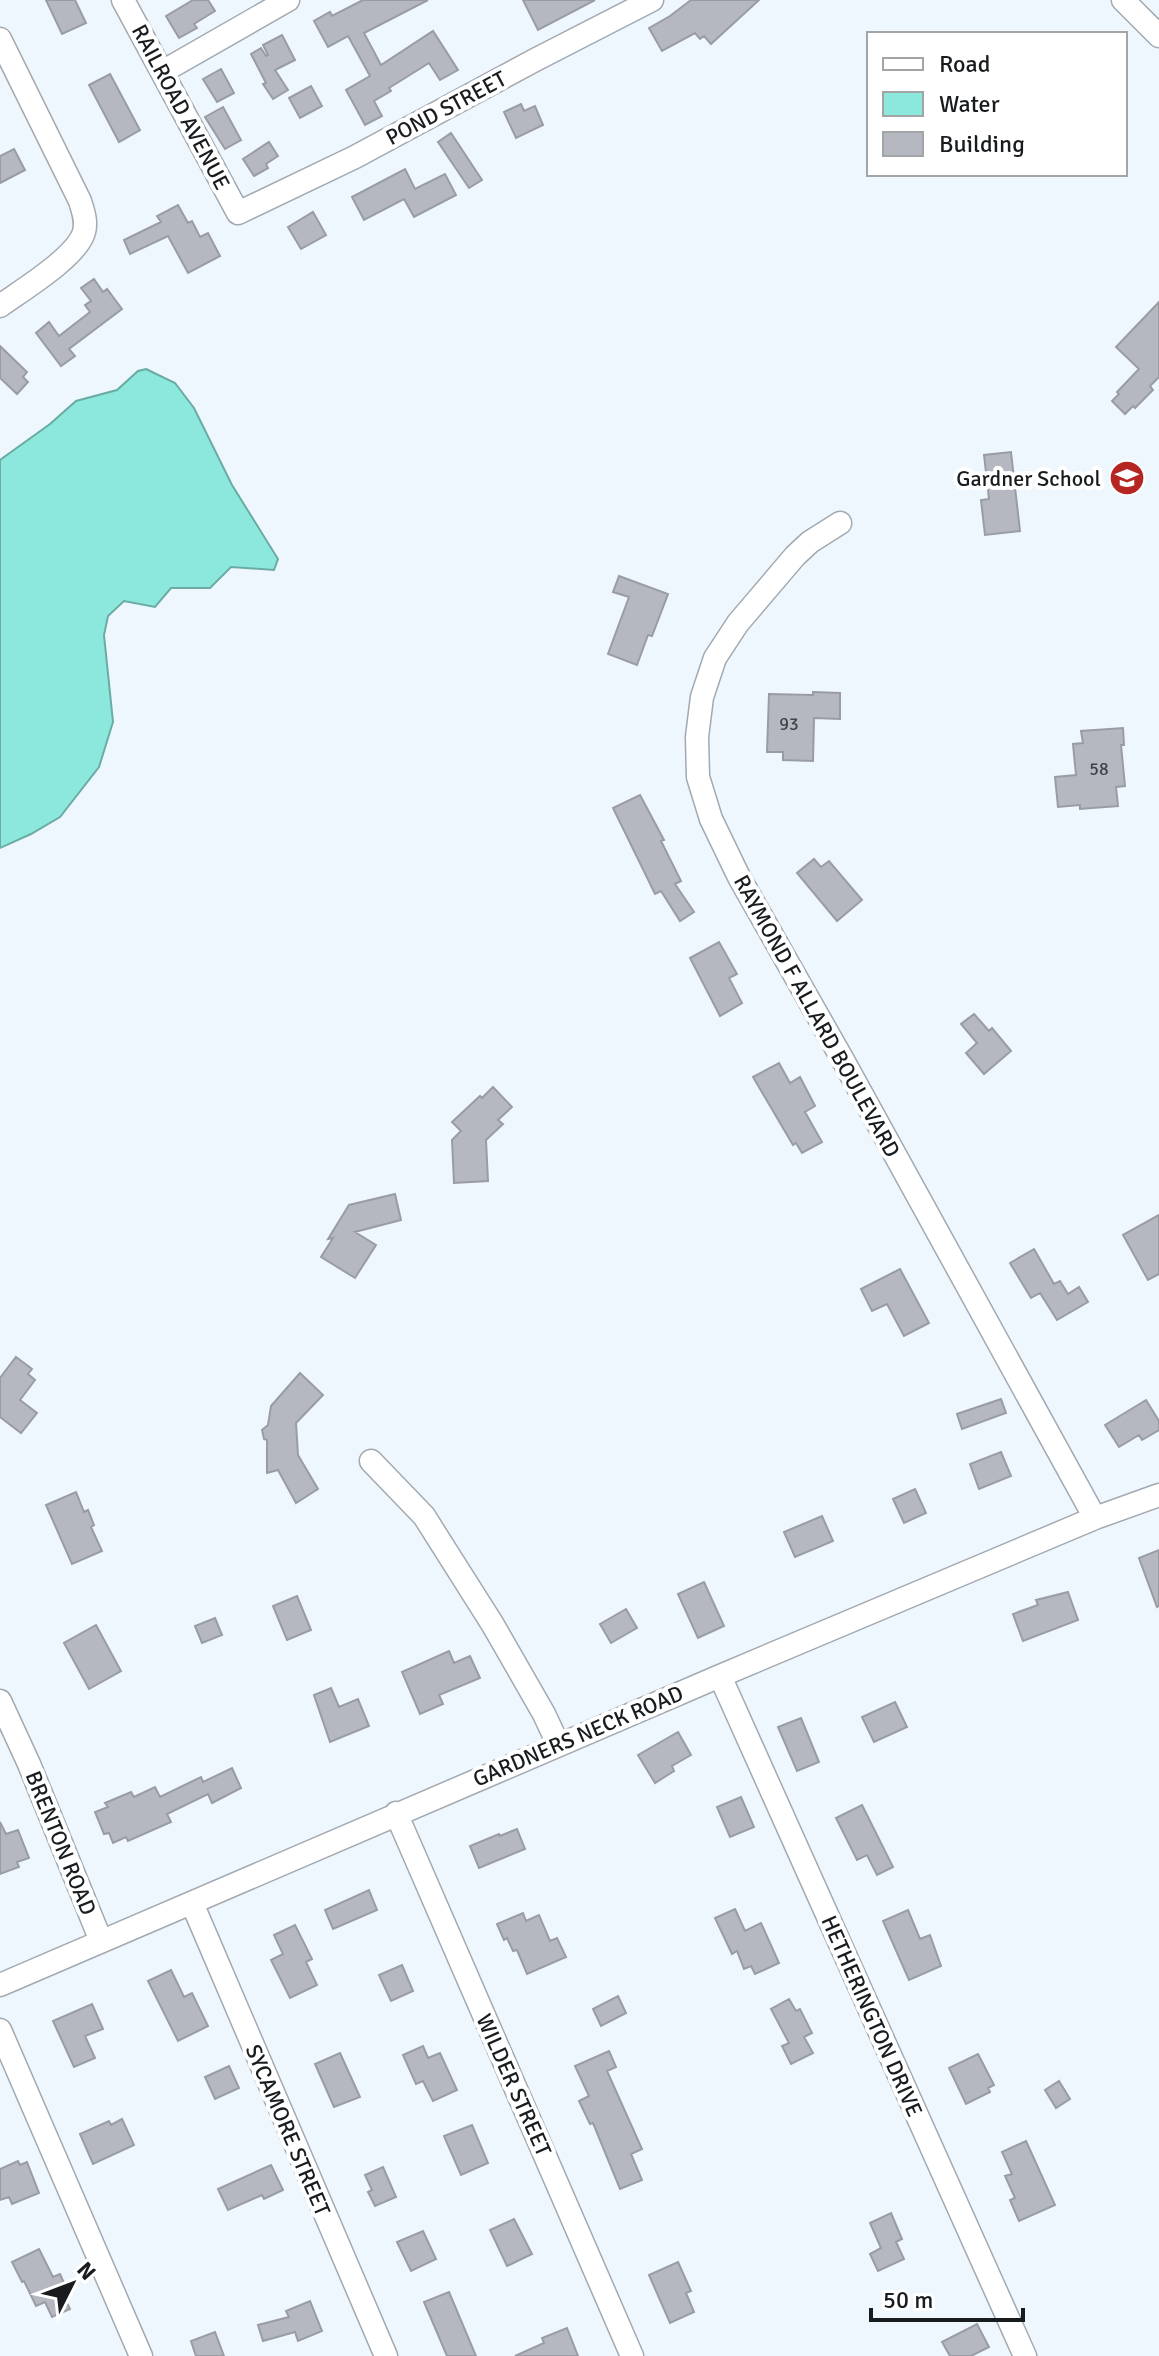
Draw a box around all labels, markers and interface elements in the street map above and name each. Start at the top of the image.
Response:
street label: RAILROAD AVENUE [126,20,236,194]
legend [867,32,1127,176]
text: Road [939,49,990,79]
street label: POND STREET [381,65,511,151]
text: Water [939,89,1000,119]
text: Building [939,129,1025,159]
school or university icon: Gardner School [1108,459,1146,497]
place label: Gardner School [956,465,1101,492]
house number: 93 [779,713,799,735]
house number: 58 [1089,758,1109,780]
street label: RAYMOND F ALLARD BOULEVARD [728,870,906,1162]
street label: GARDNERS NECK ROAD [469,1679,687,1793]
street label: BRENTON ROAD [20,1767,102,1919]
street label: HETHERINGTON DRIVE [815,1911,929,2121]
street label: WILDER STREET [471,2010,557,2160]
street label: SYCAMORE STREET [240,2040,336,2220]
north arrow [32,2244,112,2324]
text: N [71,2256,102,2286]
scale bar [871,2272,1023,2322]
text: 50 m [883,2285,933,2315]

